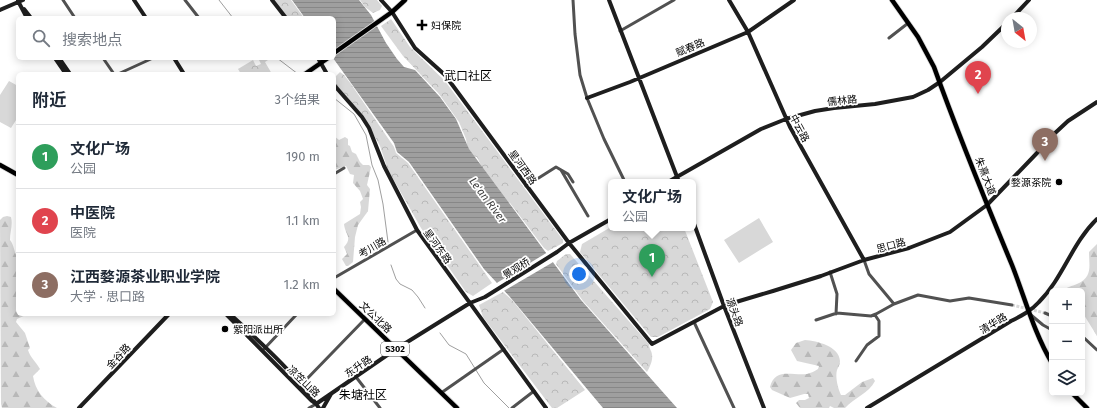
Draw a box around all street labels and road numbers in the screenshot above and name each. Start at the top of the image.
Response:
street label: 赋春路 [674,37,707,59]
street label: 儒林路 [827,93,858,109]
street label: 中云路 [787,112,811,145]
street label: 星河西路 [506,148,539,187]
street label: 朱熹大道 [972,156,998,197]
street label: 星河东路 [421,227,454,266]
street label: 考川路 [357,235,388,261]
street label: 思口路 [875,236,907,256]
street label: 景观桥 [501,256,532,282]
street label: 源头路 [723,296,745,329]
street label: 文公北路 [357,300,394,336]
street label: 清华路 [978,311,1009,337]
street label: 金谷路 [104,342,133,372]
road number: S302 [381,342,409,356]
street label: 东升路 [343,353,374,380]
street label: 凉笠山路 [285,364,322,400]

